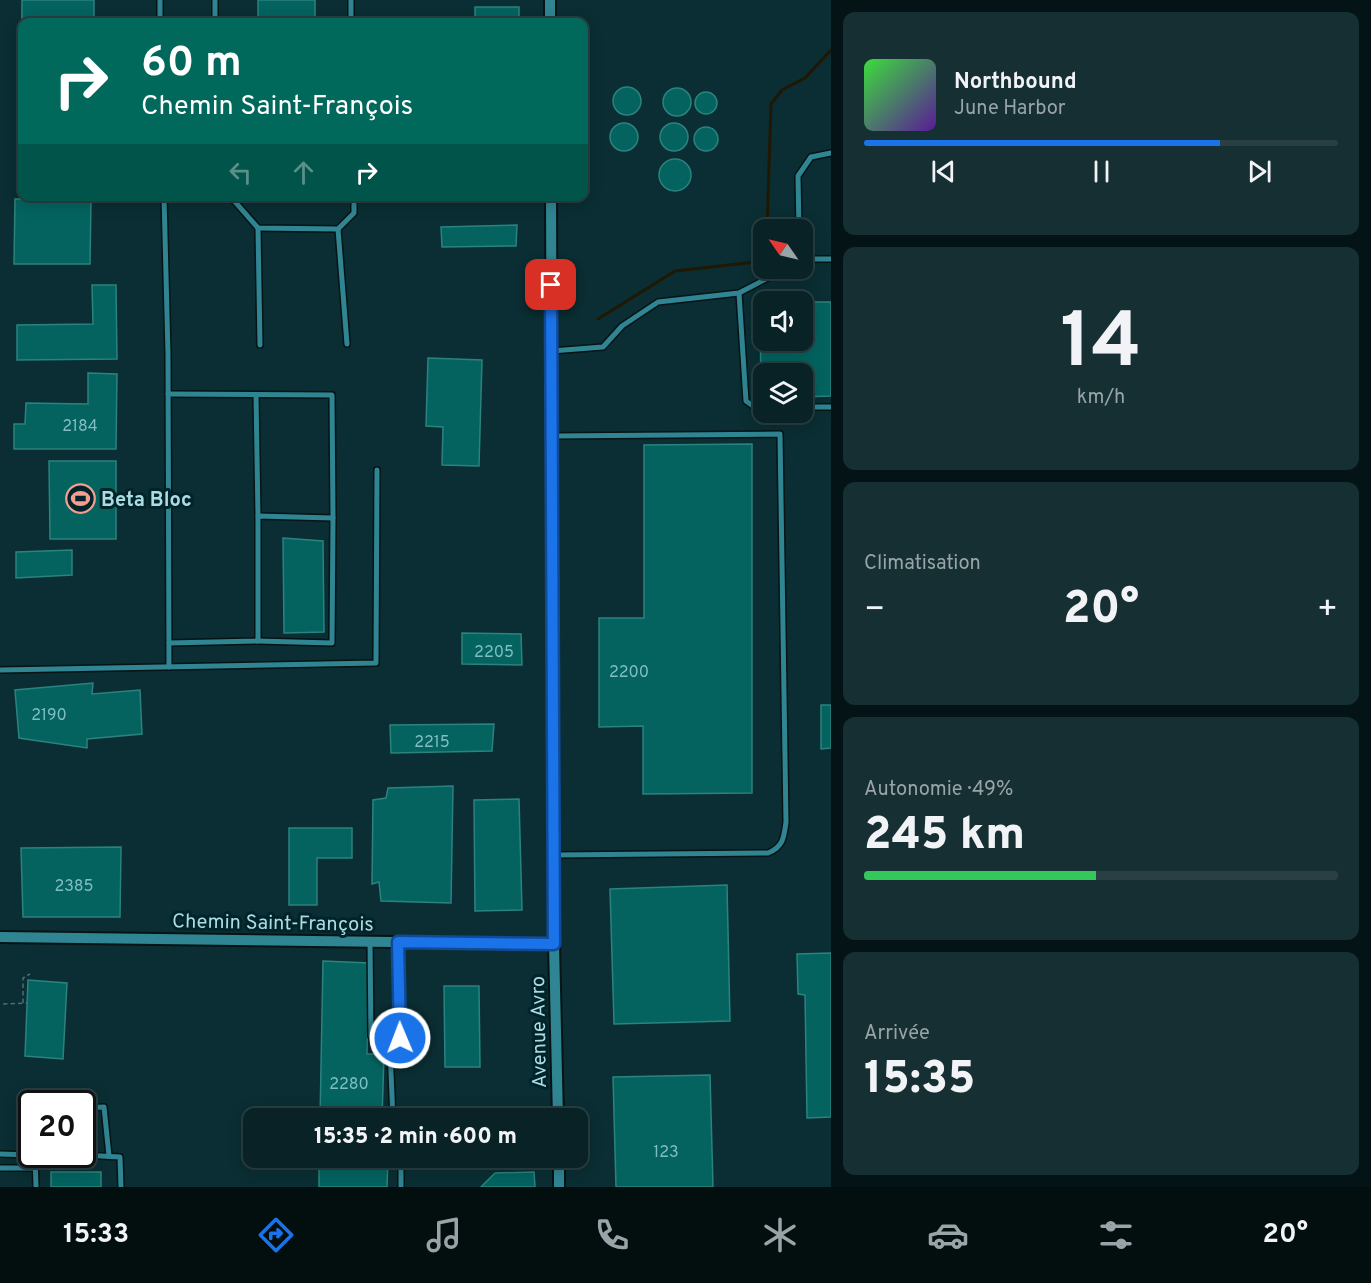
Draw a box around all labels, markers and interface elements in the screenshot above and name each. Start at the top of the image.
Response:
text: 60 m [141,38,242,91]
icon: right [42,42,120,120]
text: Northbound [954,69,1077,96]
text: Chemin Saint-François [141,90,413,124]
text: June Harbor [954,96,1066,122]
icon: previous [927,155,960,188]
icon: pause [1085,155,1118,188]
icon: next [1243,155,1276,188]
icon: left [224,156,257,189]
icon: ahead [287,156,320,189]
icon: right [350,156,383,189]
north arrow [753,219,813,279]
map controls [753,219,813,423]
pin [525,259,576,310]
icon: arrive [534,268,567,301]
button: sound [753,291,813,351]
text: 14 [1060,296,1142,395]
button: layers [753,363,813,423]
text: km/h [1077,385,1125,411]
house number: 2184 [62,417,98,437]
sports icon: Beta Bloc [64,483,96,515]
place label: Beta Bloc [101,488,192,514]
text: Climatisation [864,551,981,577]
text: 20° [1063,582,1139,639]
text: − [864,590,885,632]
text: + [1317,590,1338,632]
house number: 2205 [474,643,514,663]
house number: 2200 [609,663,649,683]
house number: 2190 [31,706,67,726]
house number: 2215 [414,733,450,753]
text: Autonomie · 49% [864,777,1013,803]
text: 245 km [864,808,1025,865]
house number: 2385 [54,877,94,897]
street label: Chemin Saint-François [172,909,374,939]
street label: Avenue Avro [526,976,554,1088]
position arrow [368,1006,432,1070]
text: Arrivée [864,1021,930,1047]
text: 15:35 [864,1052,975,1109]
house number: 2280 [329,1075,369,1095]
speed limit sign: 20 [18,1090,96,1168]
text: 15:35 · 2 min · 600 m [314,1124,517,1151]
house number: 123 [653,1143,679,1163]
icon: directions [255,1214,297,1256]
icon: music [423,1214,465,1256]
icon: phone [591,1214,633,1256]
icon: climate [759,1214,801,1256]
icon: car [927,1214,969,1256]
icon: filters [1095,1214,1137,1256]
text: 15:33 [63,1218,129,1252]
text: 20° [1263,1218,1308,1252]

